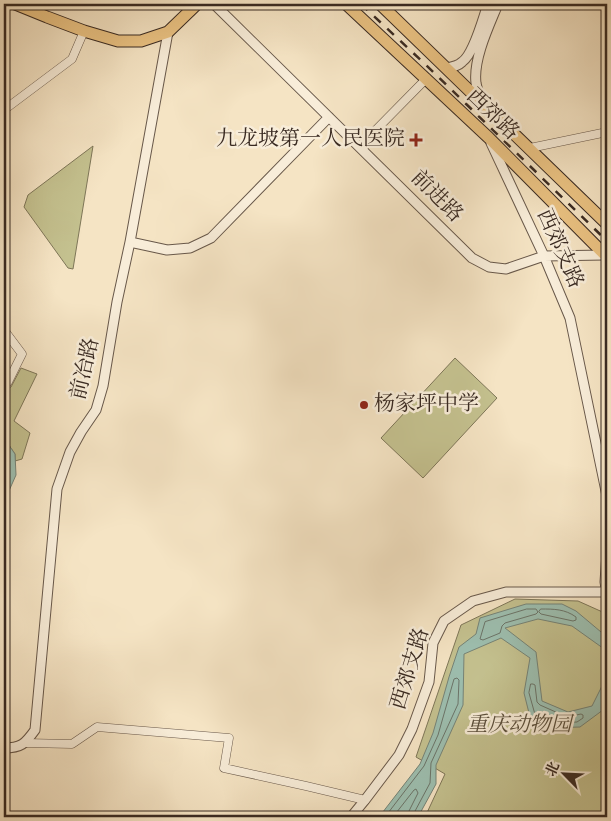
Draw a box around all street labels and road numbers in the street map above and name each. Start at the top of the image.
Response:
street label: 西郊路 [459,82,525,148]
street label: 前进路 [403,164,469,230]
street label: 西郊支路 [528,205,590,293]
street label: 前冶路 [64,335,108,403]
street label: 西郊支路 [384,624,438,714]

